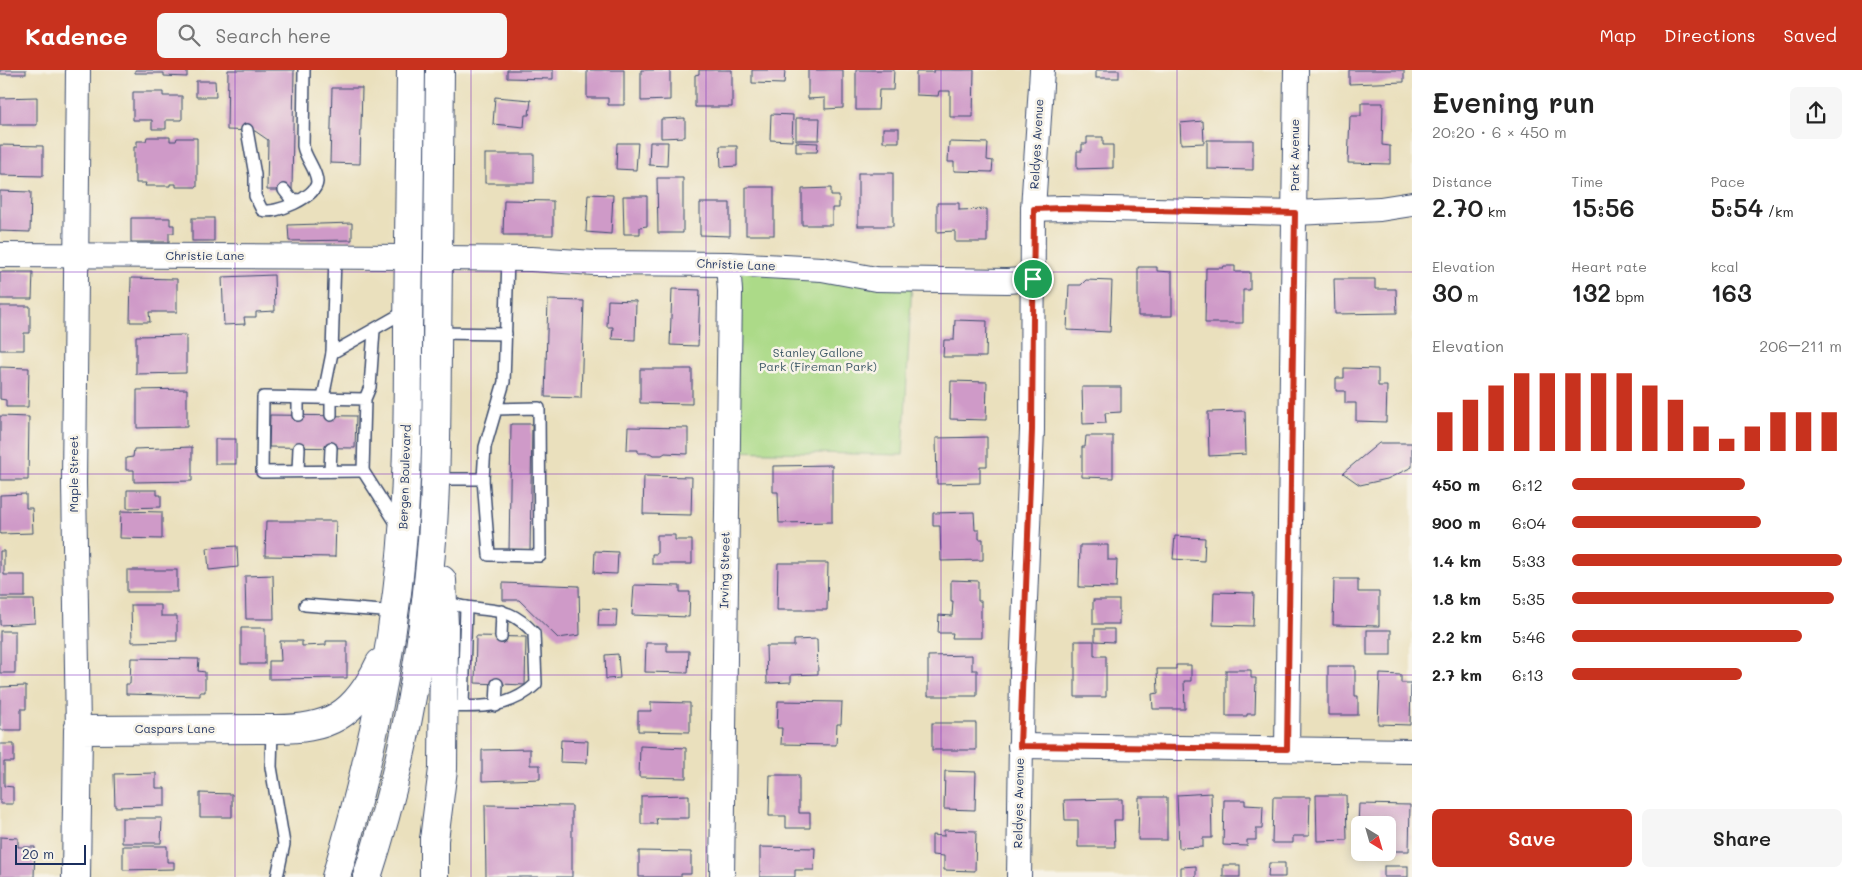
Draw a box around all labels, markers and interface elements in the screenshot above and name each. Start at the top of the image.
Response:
search box [157,13,507,58]
text: Kadence [25,20,127,51]
icon: search [175,21,203,49]
text: Search here [215,23,331,48]
text: Map [1599,23,1636,47]
text: Directions [1664,23,1756,47]
text: Saved [1784,23,1837,47]
text: Evening run [1432,84,1595,120]
button: share [1790,87,1842,139]
street label: Reldyes Avenue [1026,98,1046,190]
street label: Park Avenue [1286,119,1302,191]
text: 20:20 · 6 × 450 m [1432,121,1567,142]
text: Distance [1432,172,1492,191]
text: Time [1571,172,1603,191]
text: Pace [1711,172,1745,191]
text: 2.70 [1432,191,1483,223]
text: 15:56 [1571,191,1635,223]
text: 5:54 [1711,191,1763,223]
text: km [1483,202,1506,221]
text: /km [1763,202,1794,221]
street label: Christie Lane [166,247,244,263]
street label: Christie Lane [696,255,776,273]
text: Elevation [1432,257,1495,276]
text: Heart rate [1571,257,1647,276]
text: kcal [1711,257,1739,276]
pin [1012,258,1054,300]
icon: arrive [1019,265,1047,293]
text: 30 [1432,276,1463,308]
text: 132 [1571,276,1611,308]
text: 163 [1711,276,1752,308]
text: m [1463,287,1478,306]
text: bpm [1611,287,1644,306]
text: Elevation [1432,335,1504,356]
text: 206–211 m [1759,335,1842,356]
park label: Stanley Gallone Park (Fireman Park) [759,344,877,374]
street label: Bergen Boulevard [394,424,414,530]
street label: Maple Street [65,436,81,512]
text: 450 m [1432,474,1480,495]
text: 6:12 [1512,474,1543,495]
text: 900 m [1432,512,1481,533]
text: 6:04 [1512,512,1546,533]
street label: Irving Street [715,531,733,609]
text: 1.4 km [1432,550,1481,571]
text: 5:33 [1512,550,1545,571]
text: 1.8 km [1432,588,1481,609]
text: 5:35 [1512,588,1545,609]
text: 2.2 km [1432,626,1482,647]
text: 5:46 [1512,626,1545,647]
text: 2.7 km [1432,664,1482,685]
text: 6:13 [1512,664,1543,685]
street label: Caspars Lane [135,720,215,736]
street label: Reldyes Avenue [1009,758,1027,848]
button: Save [1432,809,1632,867]
button: Share [1642,809,1842,867]
north arrow [1351,816,1396,861]
map controls [1351,816,1396,861]
scale bar [15,842,86,865]
text: 20 m [22,844,54,863]

